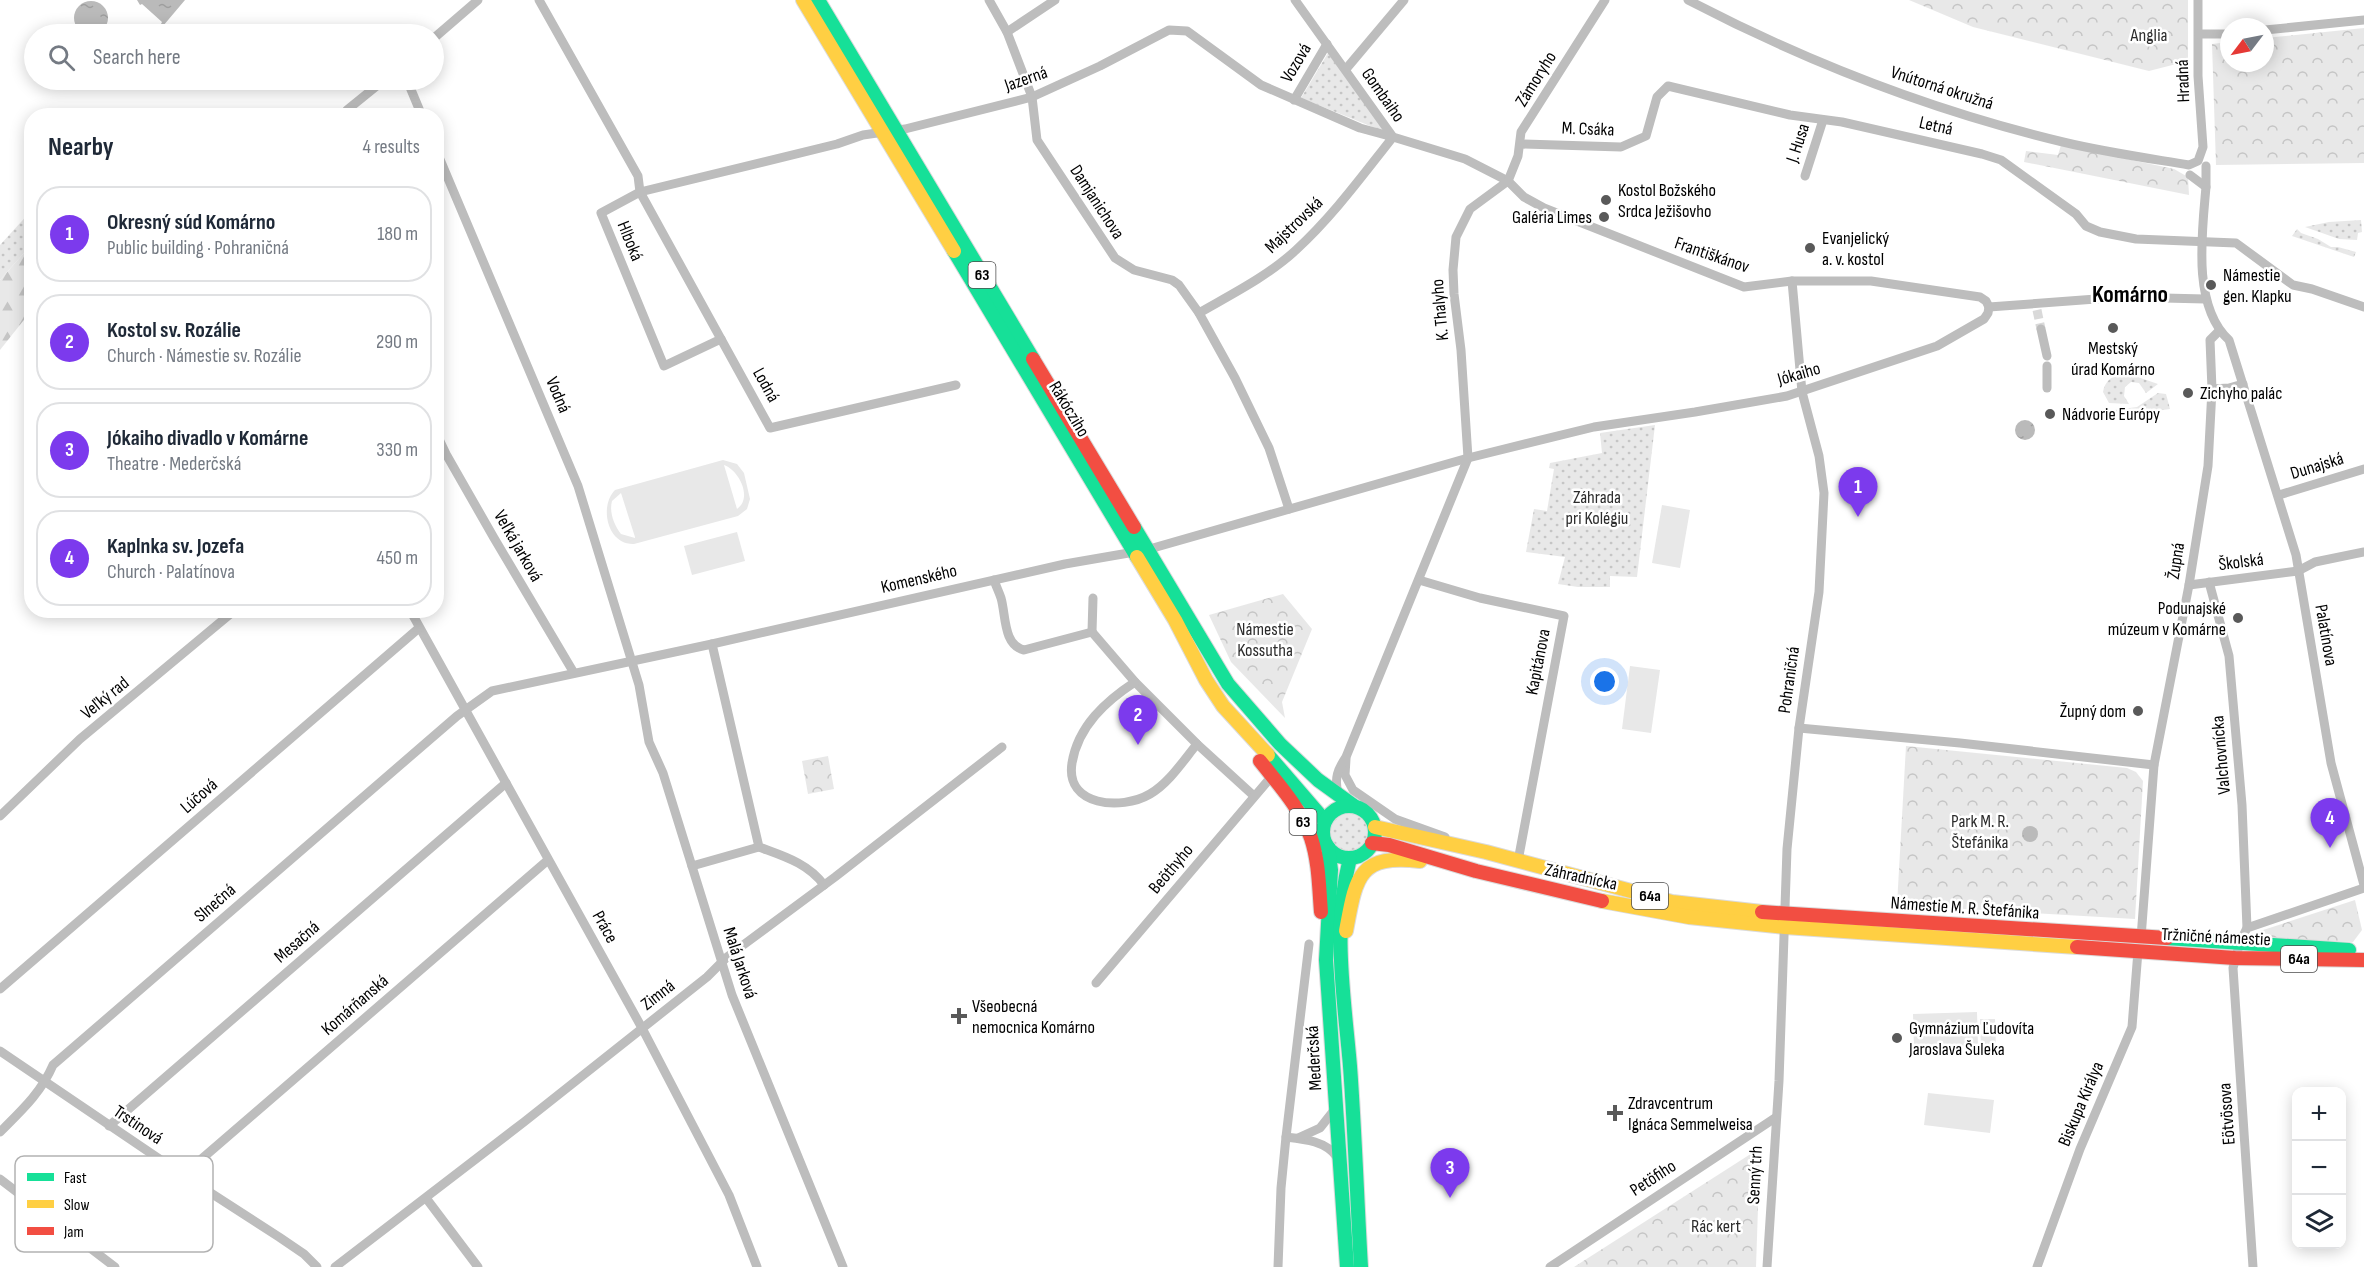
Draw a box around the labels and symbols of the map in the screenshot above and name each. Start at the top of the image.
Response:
north arrow [2220,18,2274,72]
park label: Anglia [2130,25,2168,46]
street label: Vozová [1276,40,1316,86]
street label: Zámoryho [1511,48,1561,110]
street label: Hradná [2172,59,2194,103]
street label: Jazerná [1001,62,1050,96]
street label: Vnútorná okružná [1888,62,1996,114]
street label: Gombaiho [1357,64,1409,126]
street label: Letná [1917,112,1955,140]
street label: M. Csáka [1561,118,1615,140]
street label: J. Husa [1782,121,1814,166]
street label: Damjanichova [1065,161,1129,243]
place label: Kostol Božského Srdca Ježišovho [1618,180,1716,222]
street label: Majstrovská [1261,192,1327,258]
marker: Kostol Božského Srdca Ježišovho [1599,193,1613,207]
place label: Galéria Limes [1512,207,1592,228]
marker: Galéria Limes [1597,210,1611,224]
street label: Hlboká [613,218,647,264]
place label: Evanjelický a. v. kostol [1822,228,1889,270]
street label: Františkánov [1672,232,1752,278]
marker: Evanjelický a. v. kostol [1803,241,1817,255]
road number: 63 [968,262,996,288]
place label: Námestie gen. Klapku [2223,265,2292,307]
street label: K. Thalyho [1427,278,1453,342]
marker: Námestie gen. Klapku [2204,278,2218,292]
district label: Komárno [2092,280,2168,309]
marker: Mestský úrad Komárno [2106,321,2120,335]
place label: Mestský úrad Komárno [2071,338,2155,380]
street label: Jókaiho [1774,358,1823,390]
street label: Lodná [748,364,784,406]
street label: Vodná [541,374,575,416]
street label: Rákócziho [1044,377,1094,441]
place label: Zichyho palác [2200,383,2283,404]
marker: Zichyho palác [2181,386,2195,400]
place label: Nádvorie Európy [2062,404,2160,425]
marker: Nádvorie Európy [2043,407,2057,421]
street label: Dunajská [2288,448,2346,484]
pin: 1 [1838,468,1878,517]
park label: Záhrada pri Kolégiu [1566,487,1628,529]
street label: Veľká jarková [489,507,547,586]
street label: Župná [2163,541,2189,581]
street label: Školská [2217,549,2265,575]
street label: Komenského [879,560,959,598]
place label: Podunajské múzeum v Komárne [2108,598,2226,640]
street label: Palatínova [2310,603,2342,667]
marker: Podunajské múzeum v Komárne [2231,611,2245,625]
park label: Námestie Kossutha [1236,619,1294,661]
street label: Kapitánova [1521,627,1555,697]
street label: Pohraničná [1774,645,1804,715]
your location [1590,667,1619,696]
street label: Veľký rad [77,672,133,724]
pin: 2 [1118,696,1158,745]
place label: Župný dom [2060,701,2126,722]
marker: Župný dom [2131,704,2145,718]
street label: Valchovnícka [2207,715,2235,795]
street label: Lúčová [176,774,222,818]
pin: 4 [2310,798,2350,848]
road number: 63 [1290,809,1316,835]
park label: Park M. R. Štefánika [1951,811,2009,853]
street label: Beöthyho [1144,840,1198,898]
street label: Záhradnícka [1543,859,1619,895]
street label: Slnečná [190,879,240,927]
road number: 64a [1632,883,1668,909]
street label: Námestie M. R. Štefánika [1890,892,2040,924]
street label: Práce [588,907,622,947]
street label: Mesačná [270,917,324,967]
street label: Tržničné námestie [2161,924,2271,950]
street label: Malá Jarková [719,925,761,1002]
road number: 64a [2281,946,2317,972]
street label: Komárňanská [317,970,393,1040]
street label: Zimná [637,975,679,1015]
place label: Všeobecná nemocnica Komárno [972,996,1095,1038]
marker: Všeobecná nemocnica Komárno [950,1007,968,1025]
place label: Gymnázium Ľudovíta Jaroslava Šuleka [1908,1018,2034,1060]
street label: Mederčská [1302,1025,1326,1091]
marker: Gymnázium Ľudovíta Jaroslava Šuleka [1890,1031,1904,1045]
street label: Biskupa Királya [2054,1059,2108,1149]
street label: Eötvösova [2214,1082,2240,1146]
place label: Zdravcentrum Ignáca Semmelweisa [1628,1093,1753,1135]
street label: Trstinová [109,1101,167,1149]
marker: Zdravcentrum Ignáca Semmelweisa [1606,1104,1624,1122]
street label: Senný trh [1743,1145,1767,1205]
pin: 3 [1430,1148,1470,1198]
street label: Petöfiho [1626,1155,1680,1201]
legend [15,1156,213,1252]
text: Fast [64,1169,87,1188]
text: Slow [64,1196,89,1215]
park label: Rác kert [1691,1216,1741,1237]
text: Jam [63,1223,84,1242]

